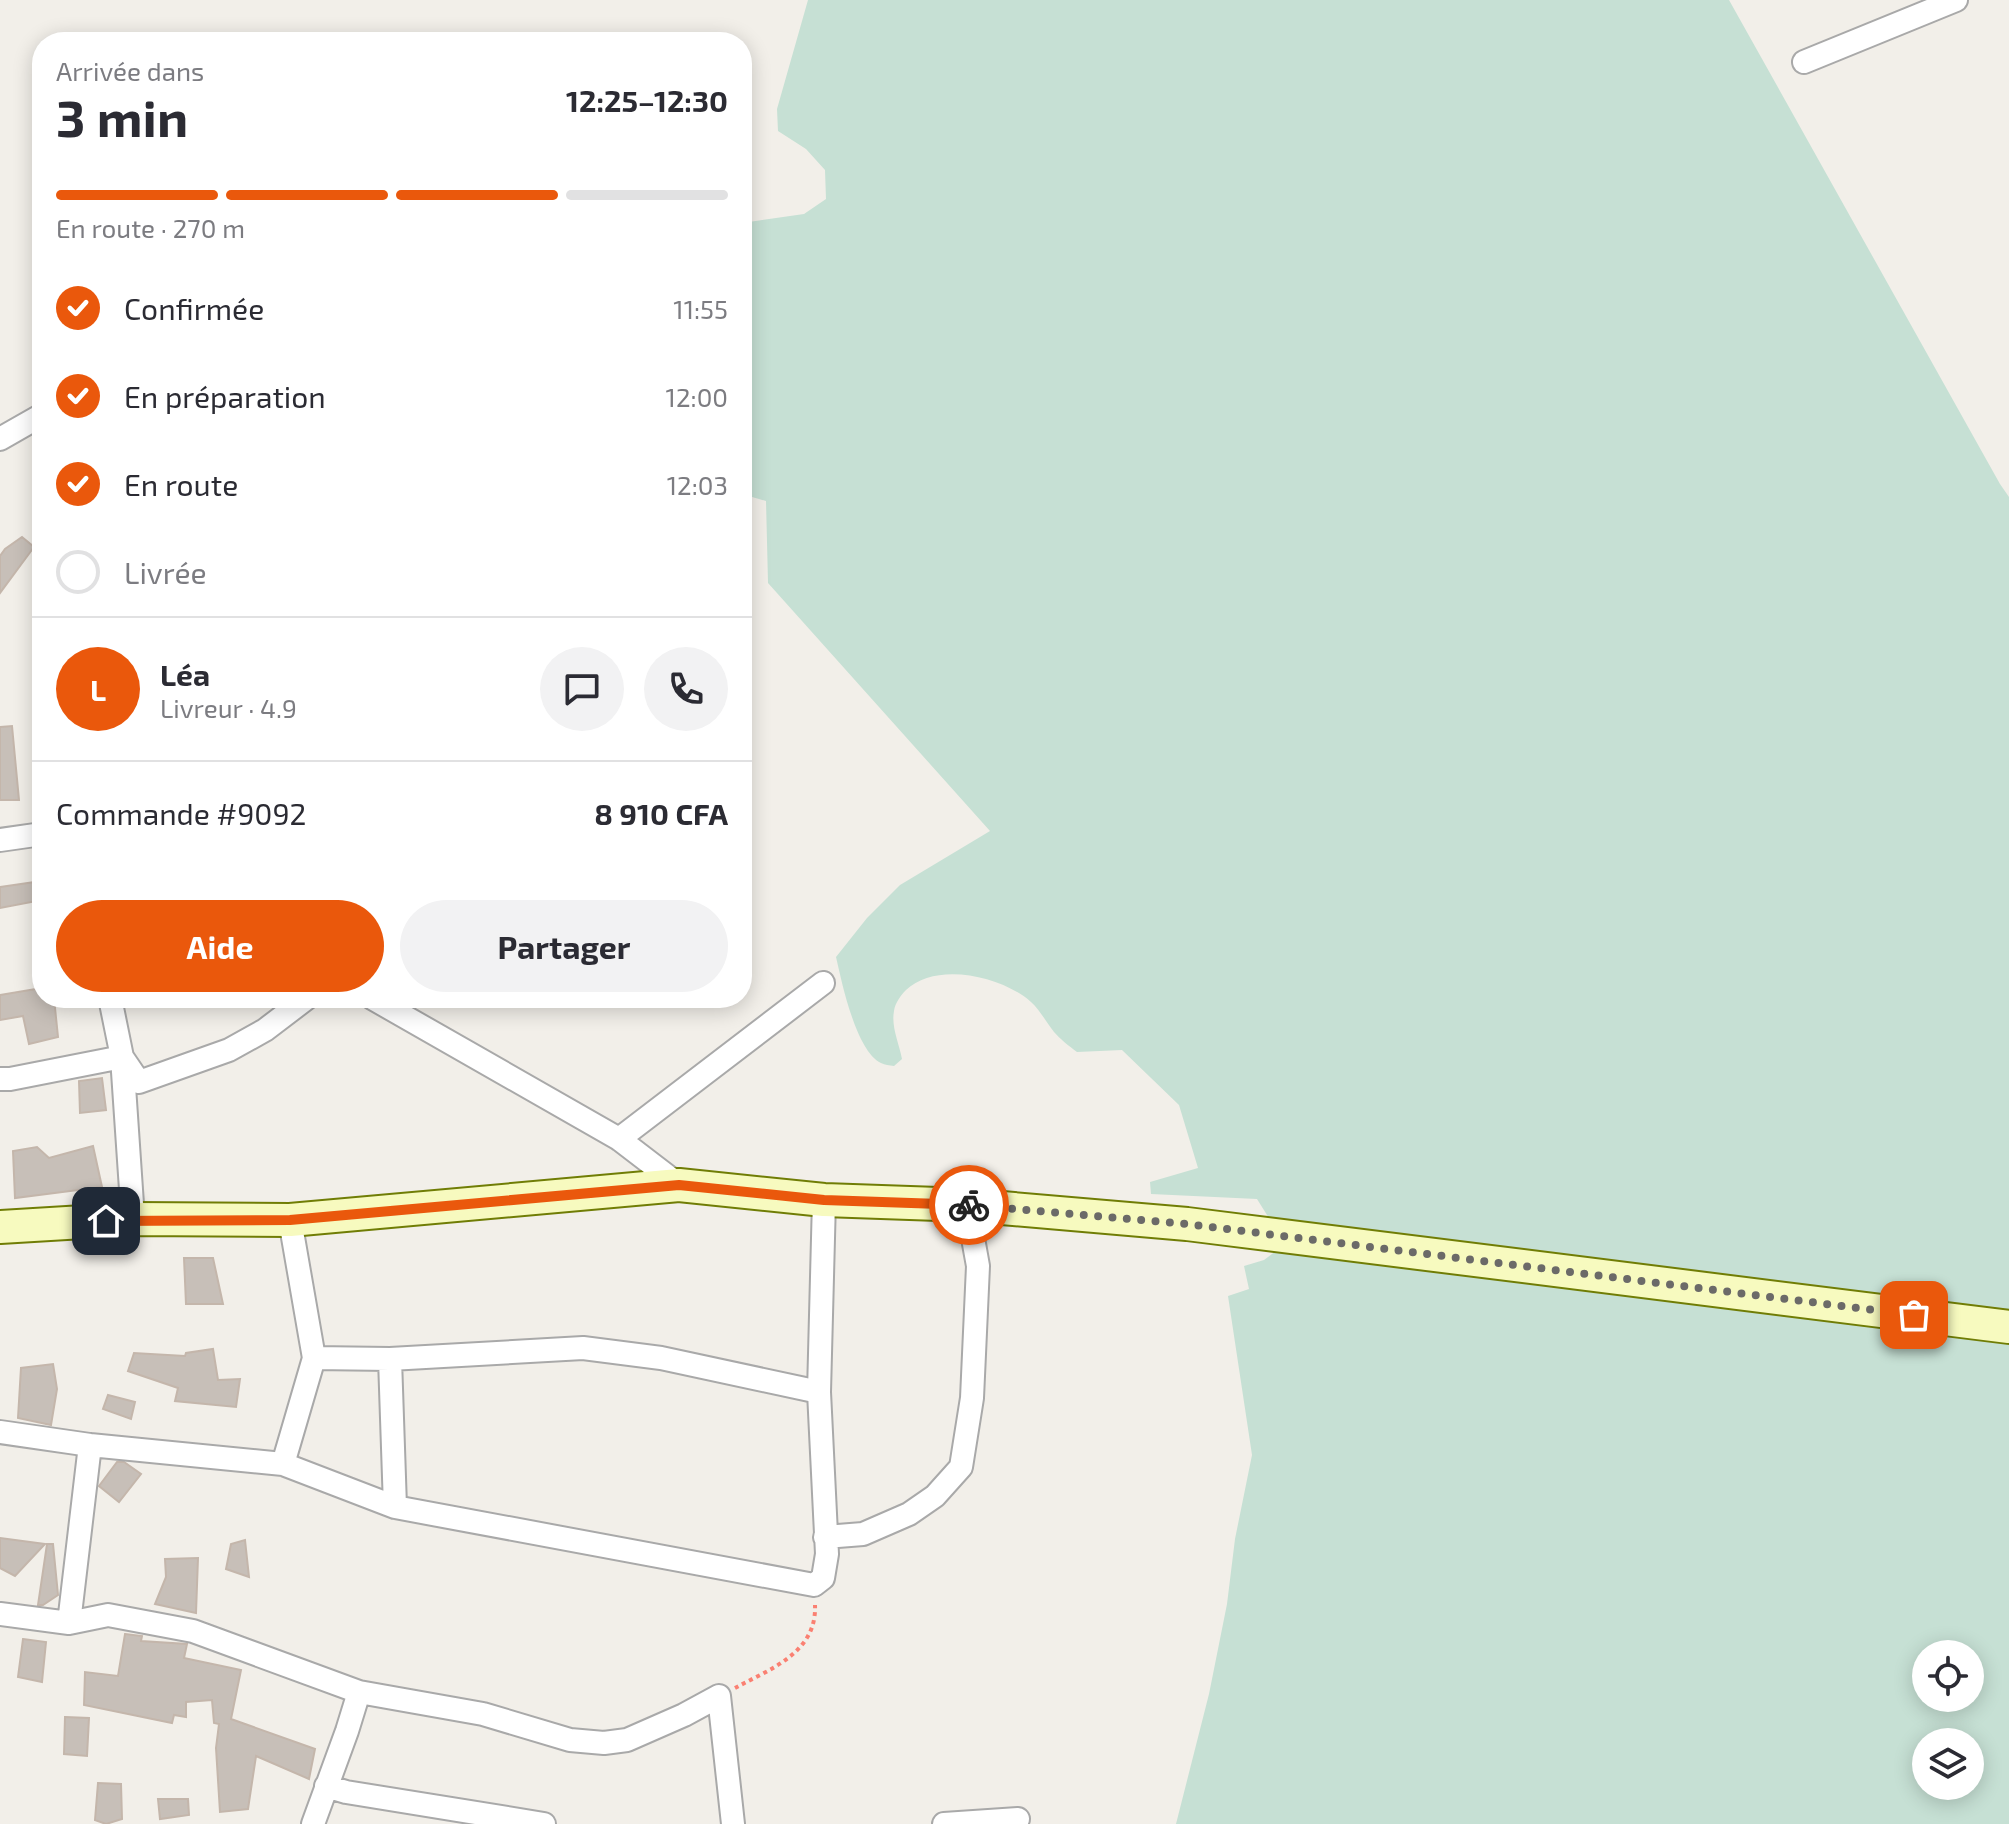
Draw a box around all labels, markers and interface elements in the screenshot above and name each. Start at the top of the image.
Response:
text: Arrivée dans [56,55,204,86]
text: 12:25–12:30 [566,82,728,118]
text: 3 min [56,85,188,147]
text: En route · 270 m [56,212,245,243]
icon: check [56,286,100,330]
text: Confirmée [124,290,264,326]
text: 11:55 [673,293,728,324]
icon: check [56,374,100,418]
text: En préparation [124,378,326,414]
text: 12:00 [666,381,728,412]
icon: check [56,462,100,506]
text: En route [124,466,238,502]
text: 12:03 [667,469,728,500]
text: Livrée [124,554,207,590]
button: chat [540,647,624,731]
button: phone [644,647,728,731]
text: Léa [160,656,210,692]
text: L [90,671,106,707]
text: Livreur · 4.9 [160,692,297,723]
text: Commande #9092 [56,795,306,831]
text: 8 910 CFA [594,795,728,831]
button: Aide [56,900,384,992]
button: Partager [400,900,728,992]
courier [929,1165,1009,1245]
icon: bike [947,1183,991,1227]
pin [72,1187,140,1255]
icon: home [84,1199,128,1243]
pin [1880,1281,1948,1349]
icon: bag [1892,1293,1936,1337]
map controls [1912,1640,1984,1800]
button: locate [1912,1640,1984,1712]
button: layers [1912,1728,1984,1800]

